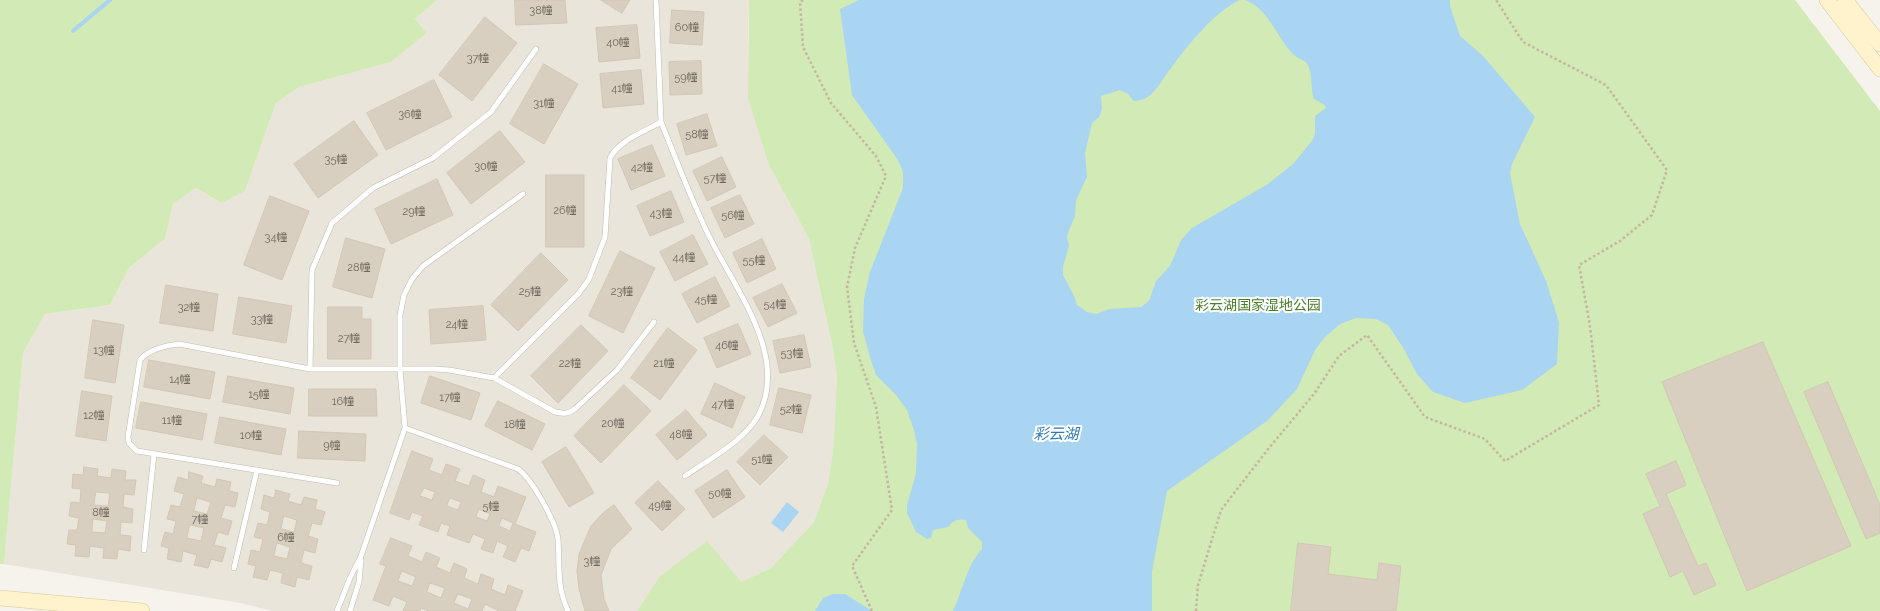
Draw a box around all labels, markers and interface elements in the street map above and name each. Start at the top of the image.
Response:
house number: 38幢 [529,4,553,18]
house number: 60幢 [675,21,699,35]
house number: 40幢 [606,36,630,50]
house number: 37幢 [467,52,489,66]
house number: 59幢 [674,71,698,85]
house number: 41幢 [611,82,633,96]
house number: 31幢 [533,97,555,111]
house number: 36幢 [398,108,422,122]
house number: 58幢 [685,128,709,142]
house number: 35幢 [325,153,347,167]
house number: 30幢 [474,160,498,174]
house number: 42幢 [631,161,653,175]
house number: 57幢 [704,172,726,186]
house number: 26幢 [553,204,577,218]
house number: 29幢 [402,205,426,219]
house number: 43幢 [650,207,672,221]
house number: 56幢 [721,209,745,223]
house number: 34幢 [265,231,287,245]
house number: 44幢 [672,251,696,265]
house number: 55幢 [743,254,765,268]
house number: 28幢 [347,261,371,275]
house number: 25幢 [519,285,541,299]
house number: 23幢 [611,285,633,299]
house number: 45幢 [694,293,718,307]
house number: 54幢 [763,298,787,312]
park label: 彩云湖国家湿地公园 [1195,298,1321,314]
house number: 32幢 [178,301,200,315]
house number: 33幢 [251,313,273,327]
house number: 24幢 [446,318,468,332]
house number: 27幢 [338,332,360,346]
house number: 46幢 [715,339,739,353]
house number: 13幢 [93,344,115,358]
house number: 53幢 [781,347,803,361]
house number: 22幢 [559,357,581,371]
house number: 21幢 [653,357,675,371]
house number: 14幢 [169,373,191,387]
house number: 15幢 [248,388,270,402]
house number: 17幢 [439,391,461,405]
house number: 16幢 [332,395,354,409]
house number: 47幢 [712,398,734,412]
house number: 52幢 [780,403,802,417]
house number: 12幢 [83,409,105,423]
house number: 11幢 [162,414,182,428]
house number: 20幢 [601,417,625,431]
house number: 18幢 [504,418,526,432]
water label: 彩云湖 [1034,425,1078,443]
house number: 48幢 [669,428,693,442]
house number: 10幢 [240,429,262,443]
house number: 9幢 [323,439,341,453]
house number: 51幢 [751,453,773,467]
house number: 50幢 [708,487,732,501]
house number: 49幢 [648,499,672,513]
house number: 5幢 [483,500,499,514]
house number: 8幢 [92,506,110,520]
house number: 7幢 [192,513,208,527]
house number: 6幢 [277,531,295,545]
house number: 3幢 [584,555,600,569]

